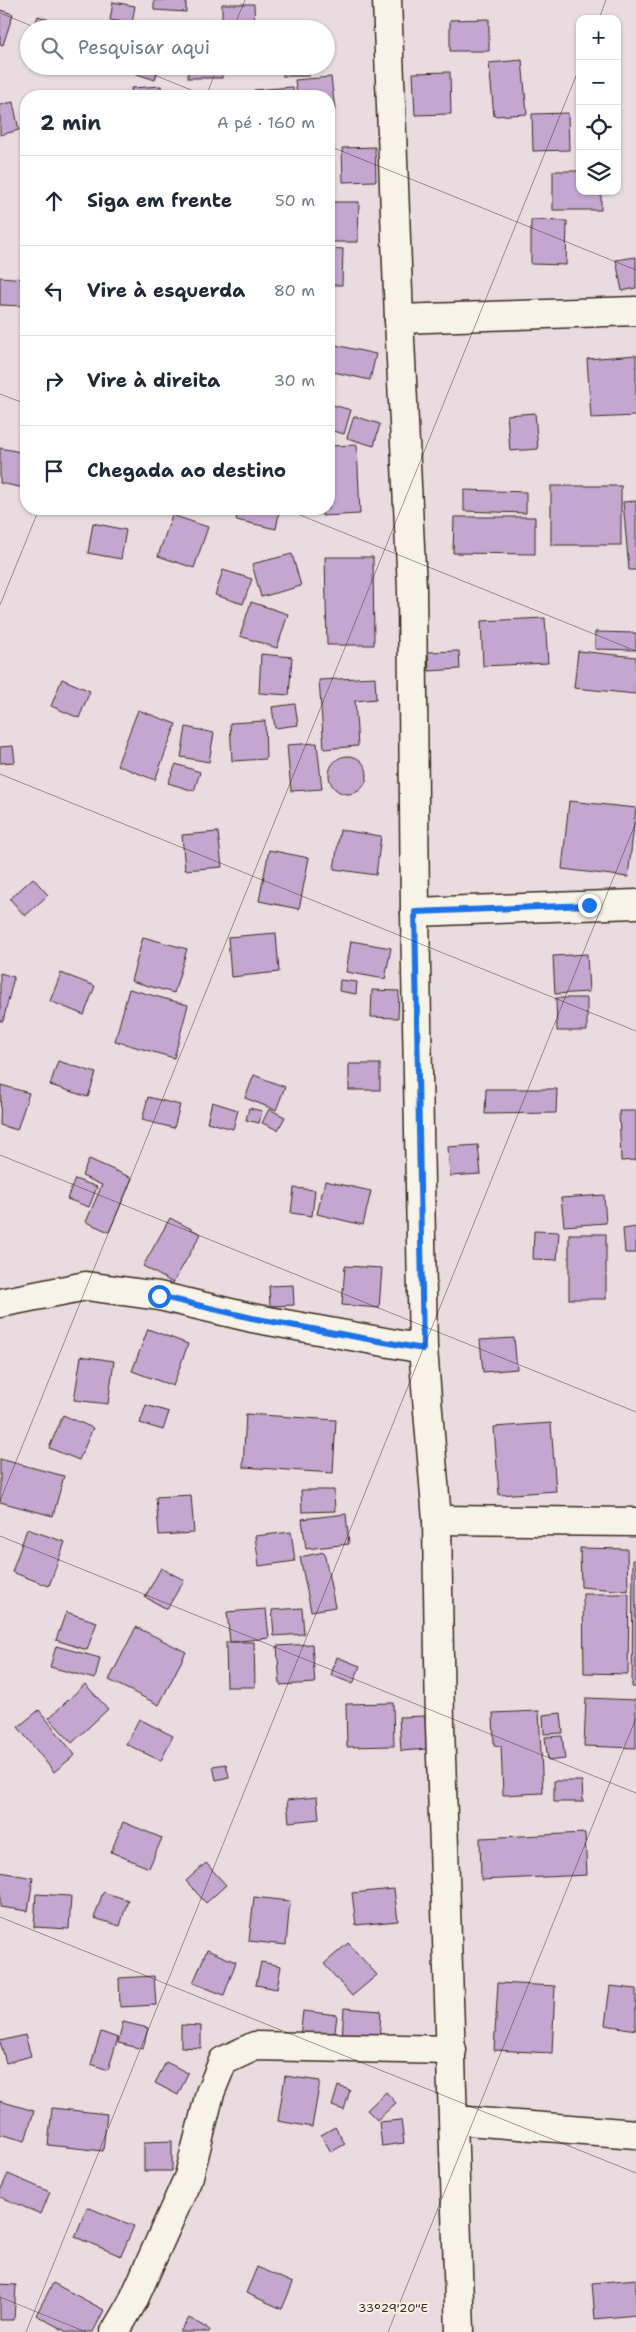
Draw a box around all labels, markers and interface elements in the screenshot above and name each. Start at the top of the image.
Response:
map controls [576,15,621,195]
button: + [576,15,621,60]
search box [20,20,335,75]
icon: search [38,34,66,62]
text: Pesquisar aqui [78,35,210,60]
button: − [576,60,621,105]
button: locate [576,105,621,150]
text: 2 min [40,109,101,137]
text: A pé · 160 m [217,112,315,133]
button: layers [576,150,621,195]
icon: ahead [40,187,68,215]
text: Siga em frente [87,188,232,213]
text: 50 m [275,190,315,211]
icon: left [40,277,68,305]
text: Vire à esquerda [87,278,245,303]
text: 80 m [274,280,315,301]
icon: right [40,367,68,395]
text: Vire à direita [87,368,220,393]
text: 30 m [274,370,315,391]
icon: arrive [40,457,68,485]
text: Chegada ao destino [87,458,286,483]
route end [578,894,601,917]
route start [148,1285,171,1308]
text: 33°29'20"E [358,2300,428,2316]

